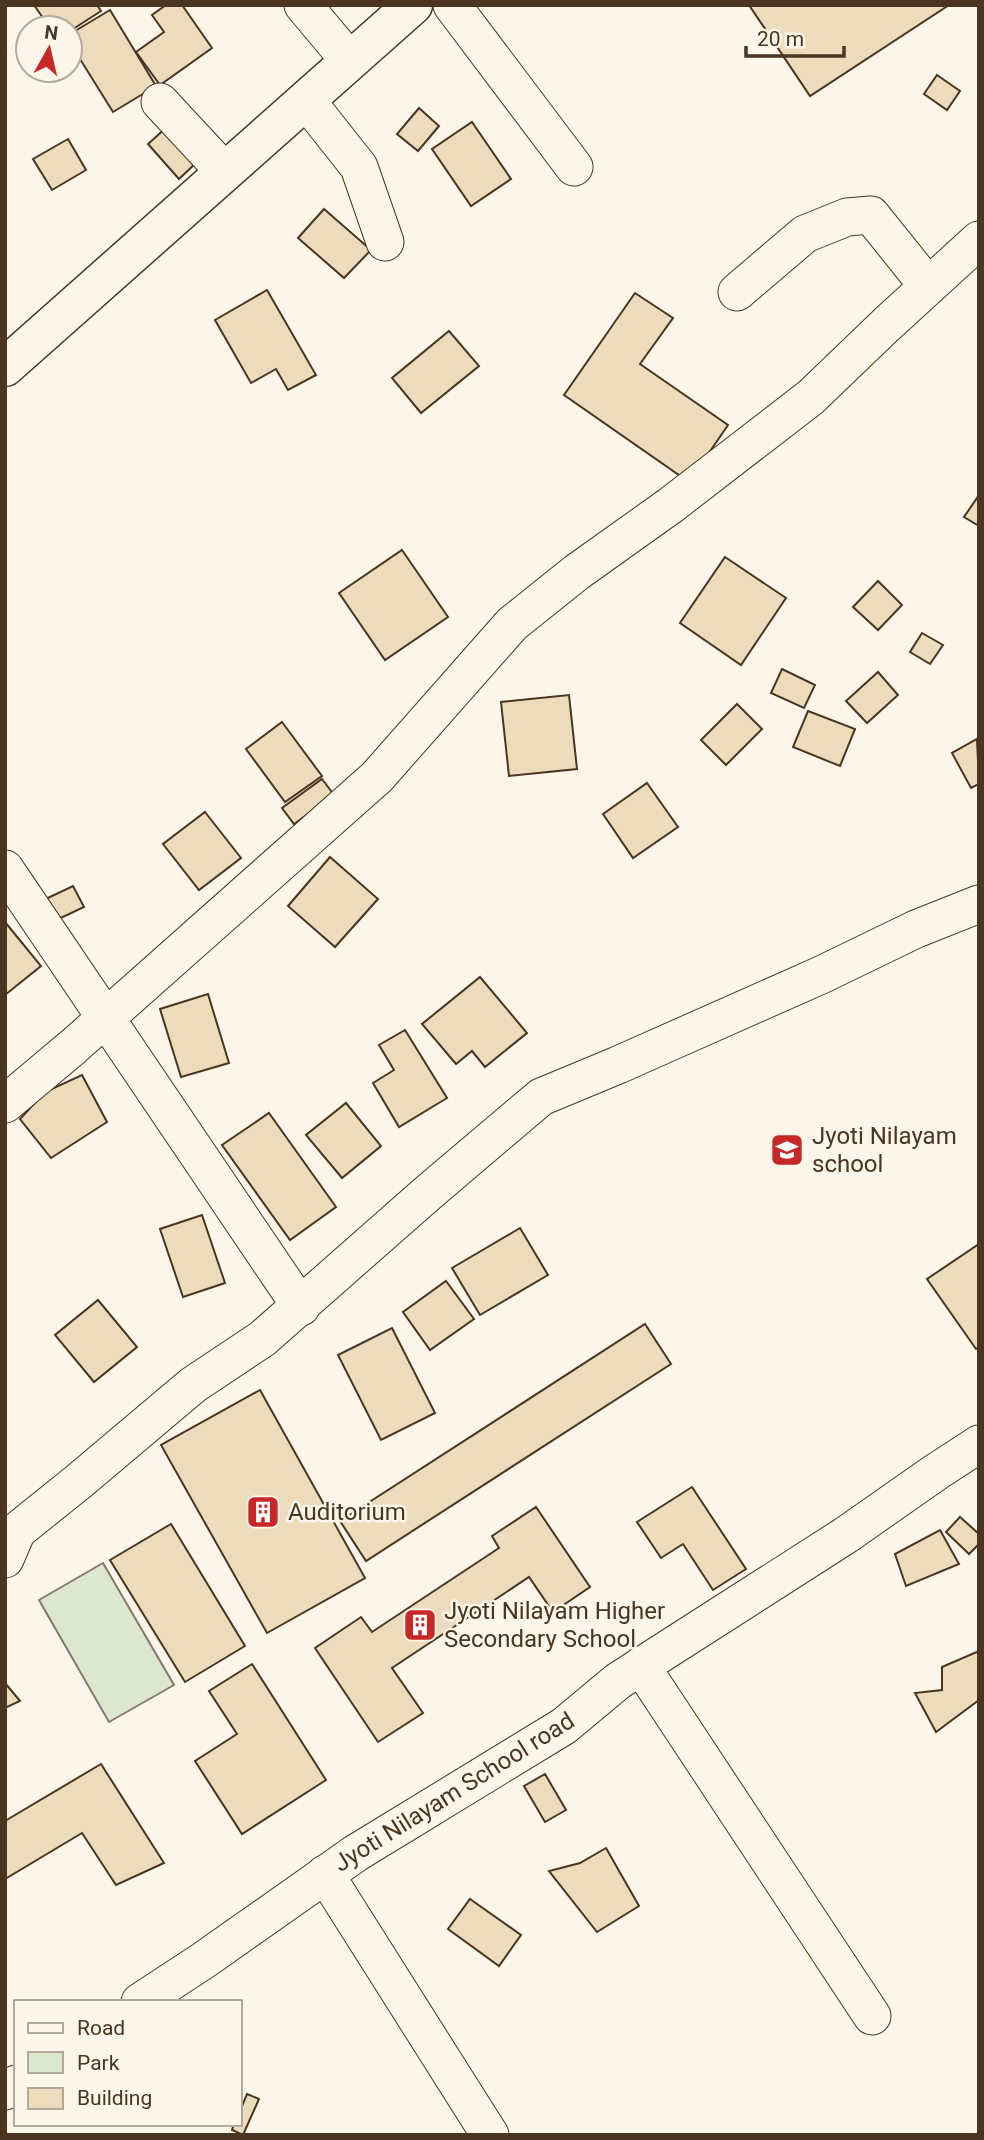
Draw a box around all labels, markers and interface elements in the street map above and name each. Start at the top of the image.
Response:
north arrow [14,14,84,84]
scale bar [746,14,844,58]
text: N [43,20,60,45]
text: 20 m [757,27,804,51]
place label: Jyoti Nilayam school [812,1122,957,1178]
school or university icon: Jyoti Nilayam school [768,1131,806,1169]
building icon: Auditorium [244,1493,282,1531]
place label: Auditorium [288,1498,406,1526]
place label: Jyoti Nilayam Higher Secondary School [444,1597,665,1653]
building icon: Jyoti Nilayam Higher Secondary School [401,1606,439,1644]
street label: Jyoti Nilayam School road [329,1706,579,1878]
legend [14,2000,242,2126]
text: Road [77,2016,125,2040]
text: Park [77,2051,120,2075]
text: Building [77,2086,152,2110]

